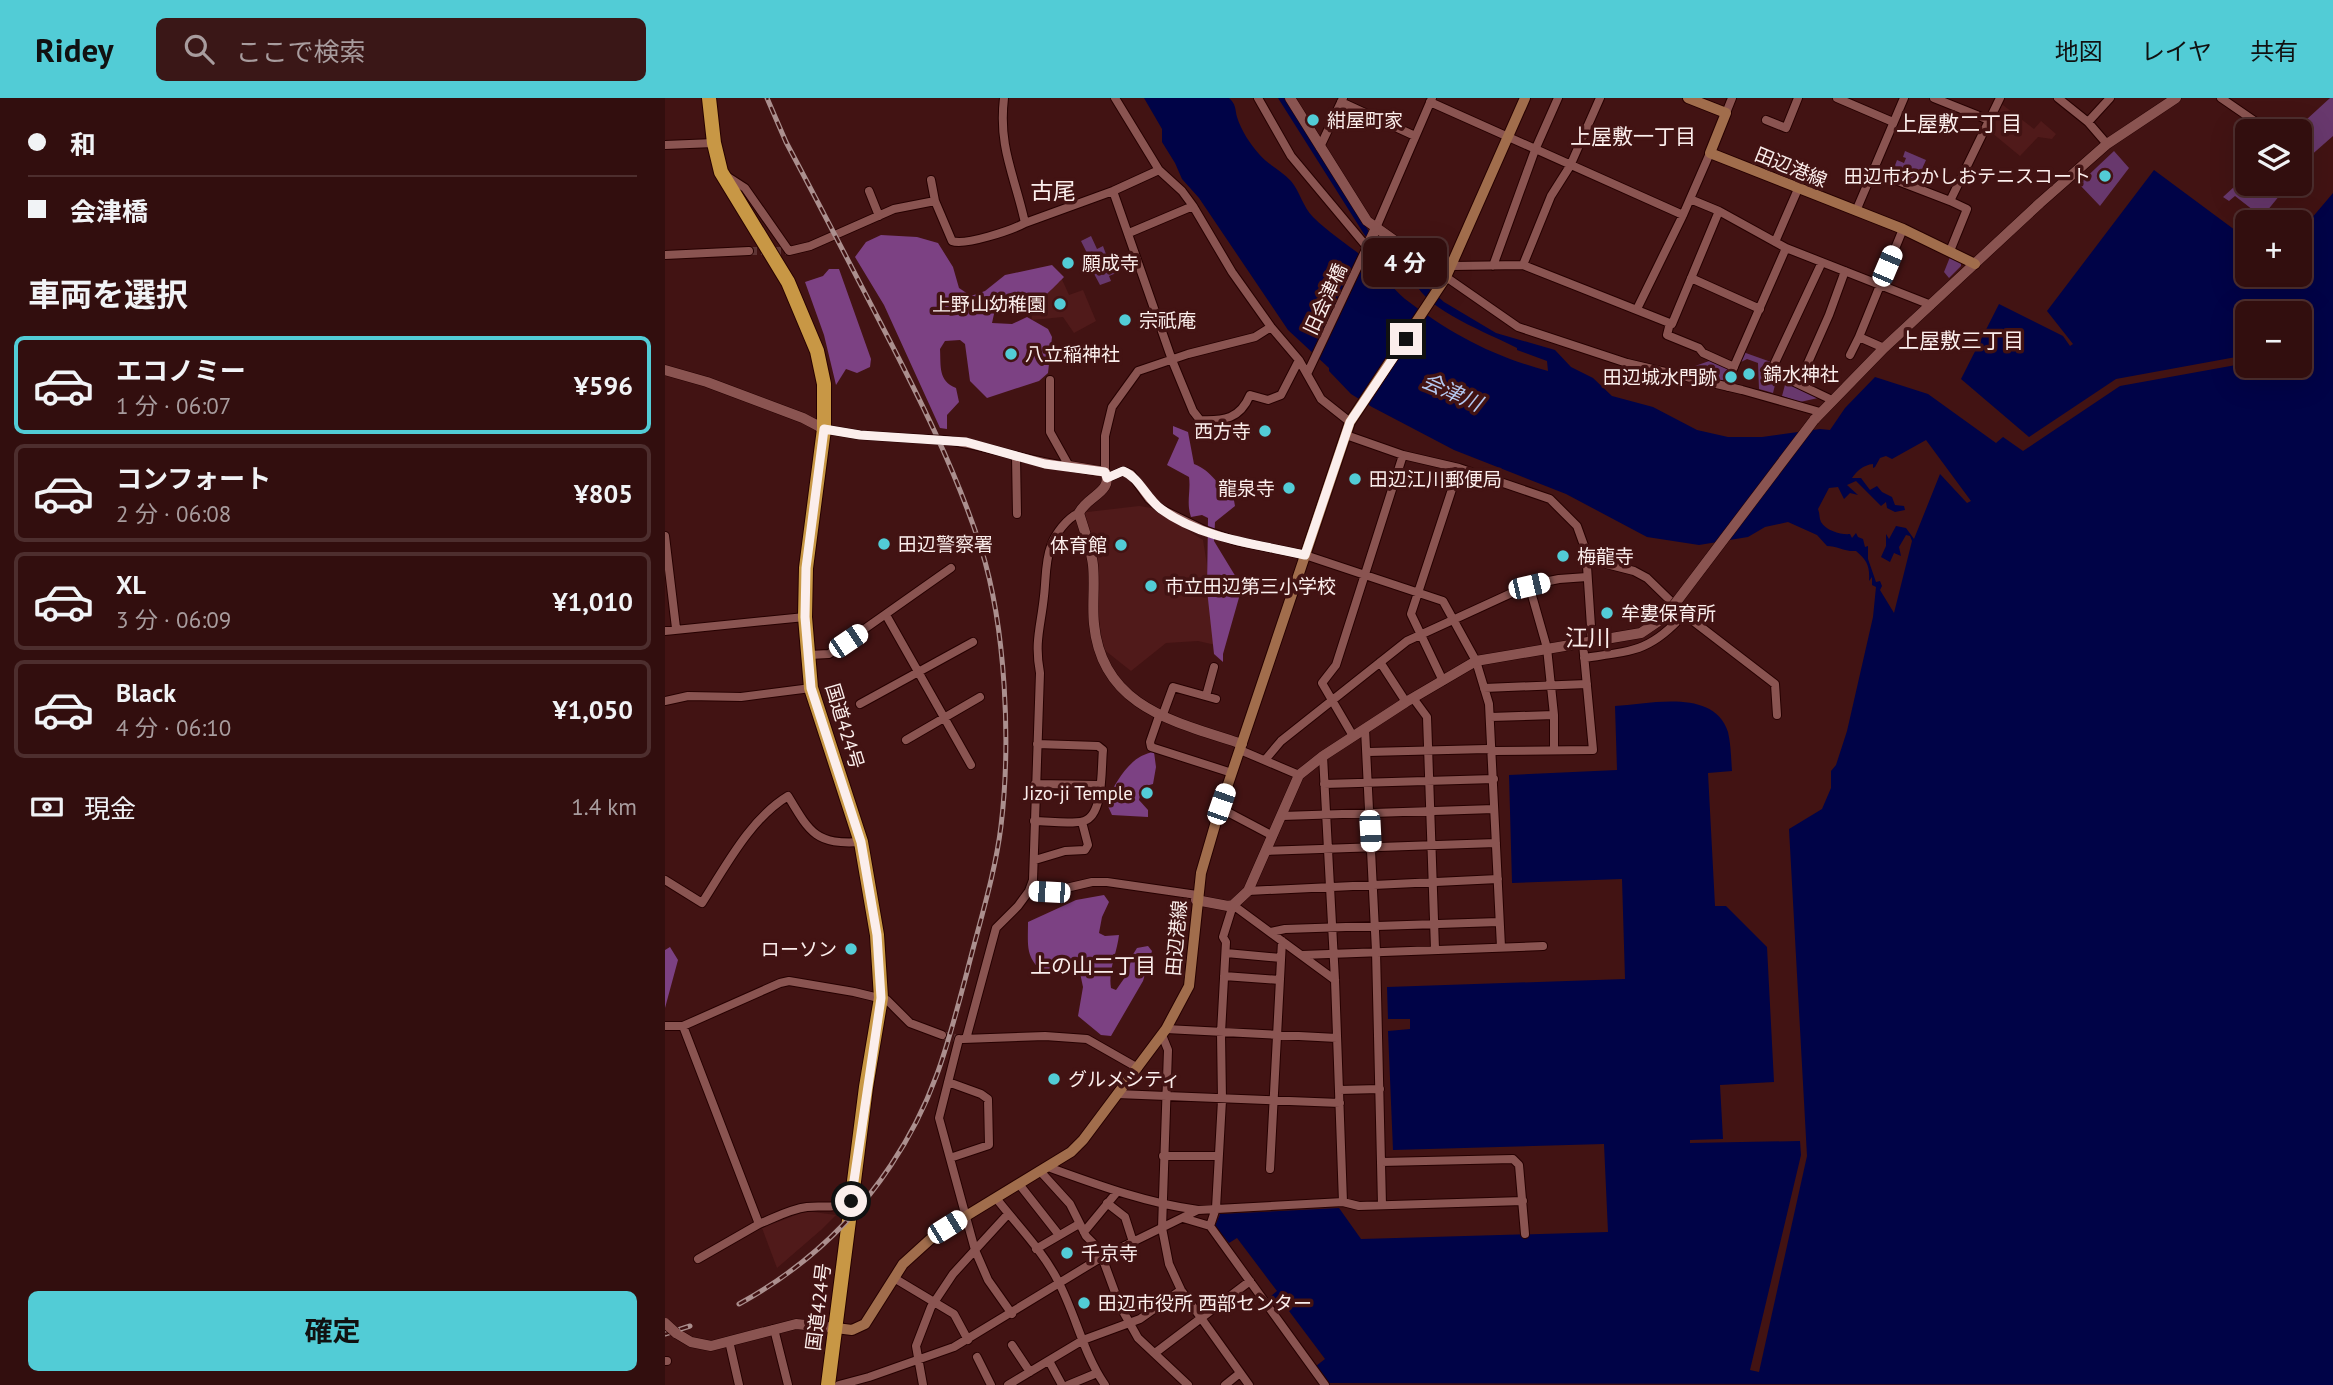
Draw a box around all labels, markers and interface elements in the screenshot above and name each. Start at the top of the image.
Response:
search box [156,18,646,81]
text: Ridey [35,28,114,71]
icon: search [180,30,218,68]
text: ここで検索 [236,35,366,68]
text: 地図 [2055,36,2103,67]
text: レイヤ [2141,36,2212,67]
text: 共有 [2250,36,2298,67]
place label: 紺屋町家 [1327,108,1403,132]
district label: 上屋敷二丁目 [1896,110,2022,137]
marker: 紺屋町家 [1305,112,1321,128]
map controls [2235,119,2312,378]
button: layers [2235,119,2312,196]
district label: 上屋敷一丁目 [1570,123,1696,150]
text: 和 [70,128,96,161]
street label: 田辺港線 [1751,142,1831,192]
place label: 田辺市わかしおテニスコート [1844,164,2091,188]
marker: 田辺市わかしおテニスコート [2097,168,2113,184]
district label: 古尾 [1030,176,1076,205]
text: 会津橋 [70,195,148,228]
button: + [2235,210,2312,287]
callout: 4 分 [1364,238,1448,286]
car [1870,243,1905,289]
text: 4 分 [1384,248,1426,277]
place label: 願成寺 [1082,251,1139,275]
marker: 願成寺 [1060,255,1076,271]
street label: 旧会津橋 [1298,259,1352,339]
text: 車両を選択 [28,273,188,315]
place label: 上野山幼稚園 [932,292,1046,316]
marker: 上野山幼稚園 [1052,296,1068,312]
button: − [2235,301,2312,378]
place label: 宗祇庵 [1139,308,1196,332]
marker: 宗祇庵 [1117,312,1133,328]
route end [1390,323,1422,355]
district label: 上屋敷三丁目 [1898,327,2024,354]
place label: 八立稲神社 [1025,342,1120,366]
marker: 八立稲神社 [1003,346,1019,362]
icon: car [32,354,95,417]
text: エコノミー [116,354,246,387]
place label: 錦水神社 [1763,362,1839,386]
place label: 田辺城水門跡 [1603,365,1717,389]
marker: 錦水神社 [1741,366,1757,382]
water label: 会津川 [1418,367,1488,418]
text: ¥596 [574,369,633,402]
marker: 田辺城水門跡 [1723,369,1739,385]
text: 1 分 · 06:07 [116,391,231,420]
place label: 西方寺 [1194,419,1251,443]
marker: 西方寺 [1257,423,1273,439]
icon: car [32,462,95,525]
text: コンフォート [116,462,271,495]
place label: 田辺江川郵便局 [1369,467,1502,491]
marker: 田辺江川郵便局 [1347,471,1363,487]
place label: 龍泉寺 [1218,476,1275,500]
text: ¥805 [574,477,633,510]
marker: 龍泉寺 [1281,480,1297,496]
text: 2 分 · 06:08 [116,499,231,528]
place label: 田辺警察署 [898,532,993,556]
place label: 体育館 [1050,533,1107,557]
marker: 田辺警察署 [876,536,892,552]
marker: 体育館 [1113,537,1129,553]
place label: 梅龍寺 [1577,544,1634,568]
marker: 梅龍寺 [1555,548,1571,564]
text: XL [116,568,146,601]
icon: car [32,570,95,633]
car [1507,571,1552,601]
place label: 市立田辺第三小学校 [1165,574,1336,598]
marker: 市立田辺第三小学校 [1143,578,1159,594]
text: ¥1,010 [553,585,633,618]
place label: 牟婁保育所 [1621,601,1716,625]
text: 3 分 · 06:09 [116,605,231,634]
marker: 牟婁保育所 [1599,605,1615,621]
car [825,621,872,661]
district label: 江川 [1565,623,1611,652]
text: Black [116,676,176,709]
icon: car [32,678,95,741]
street label: 国道424号 [821,680,869,772]
text: ¥1,050 [553,693,633,726]
text: 4 分 · 06:10 [116,713,231,742]
place label: Jizo-ji Temple [1023,781,1133,805]
car [1205,781,1238,827]
marker: Jizo-ji Temple [1139,785,1155,801]
icon: cash [28,788,66,826]
text: 現金 [84,792,136,825]
text: 1.4 km [571,792,637,821]
car [1359,809,1382,853]
car [1028,880,1071,904]
street label: 田辺港線 [1161,899,1191,977]
place label: ローソン [761,937,837,961]
marker: ローソン [843,941,859,957]
district label: 上の山二丁目 [1030,952,1156,979]
place label: グルメシティ [1068,1067,1181,1091]
marker: グルメシティ [1046,1071,1062,1087]
route start [835,1185,867,1217]
car [924,1207,971,1247]
place label: 千京寺 [1081,1241,1138,1265]
marker: 千京寺 [1059,1245,1075,1261]
street label: 国道424号 [801,1262,835,1352]
button: 確定 [28,1291,637,1371]
place label: 田辺市役所 西部センター [1098,1291,1312,1315]
marker: 田辺市役所 西部センター [1076,1295,1092,1311]

